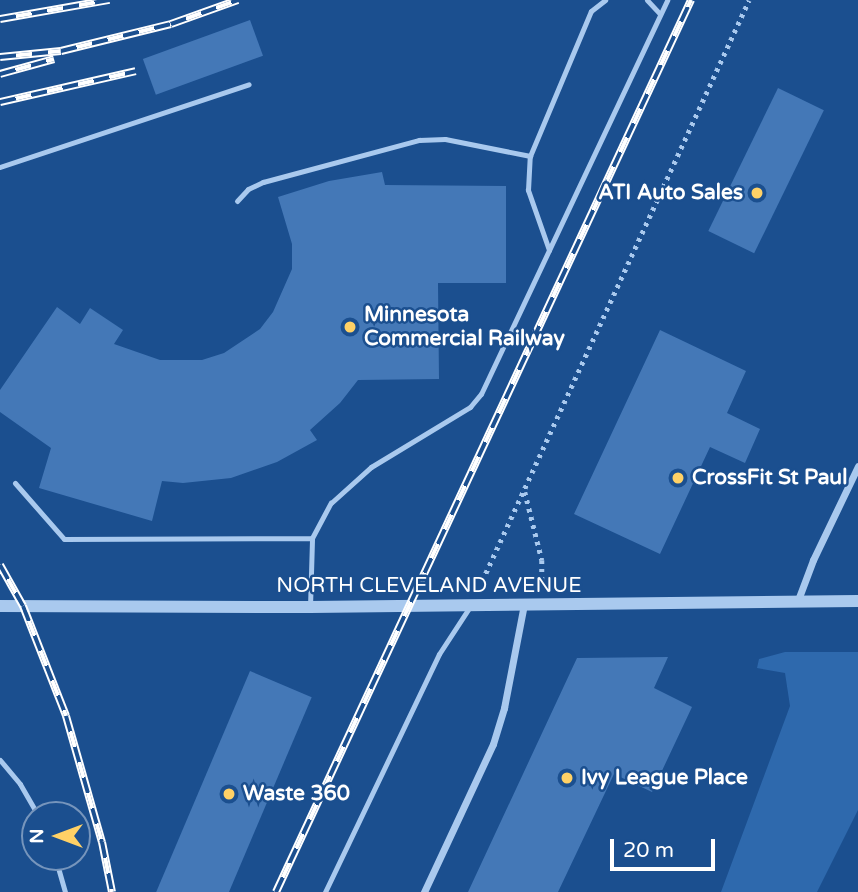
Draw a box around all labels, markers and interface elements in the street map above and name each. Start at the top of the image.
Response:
place label: ATI Auto Sales [598,180,743,206]
marker: ATI Auto Sales [749,185,765,201]
place label: Minnesota Commercial Railway [364,302,565,352]
marker: Minnesota Commercial Railway [342,319,358,335]
place label: CrossFit St Paul [692,465,847,491]
marker: CrossFit St Paul [670,470,686,486]
street label: NORTH CLEVELAND AVENUE [276,573,582,599]
place label: Ivy League Place [581,765,748,791]
marker: Ivy League Place [559,770,575,786]
place label: Waste 360 [243,781,350,807]
marker: Waste 360 [221,786,237,802]
north arrow [21,801,91,871]
scale bar [613,826,718,870]
text: N [26,828,48,844]
text: 20 m [623,838,674,863]

